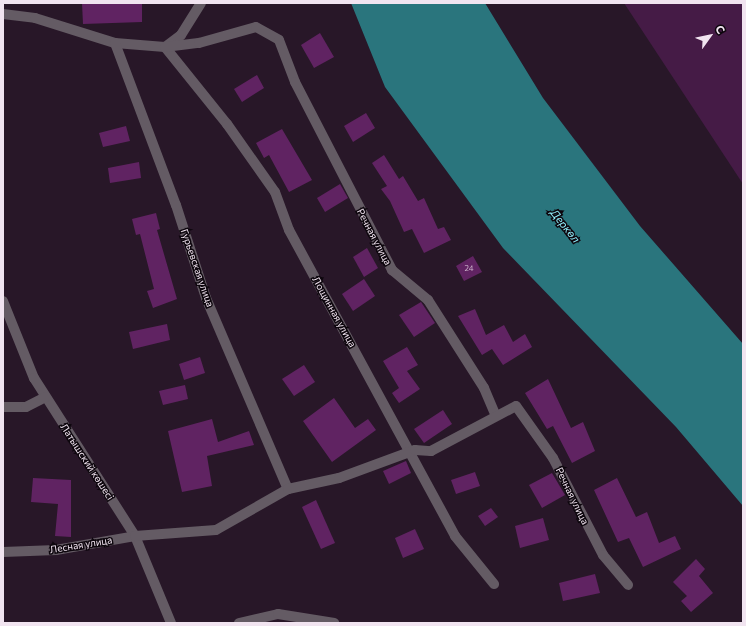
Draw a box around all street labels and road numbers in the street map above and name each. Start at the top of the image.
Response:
street label: Речная улица [354,207,394,267]
street label: Гурьевская улица [178,227,216,309]
street label: Лощинная улица [310,275,358,349]
street label: Латышский көшесі [58,421,116,503]
street label: Речная улица [553,465,591,527]
street label: Лесная улица [49,534,113,556]

